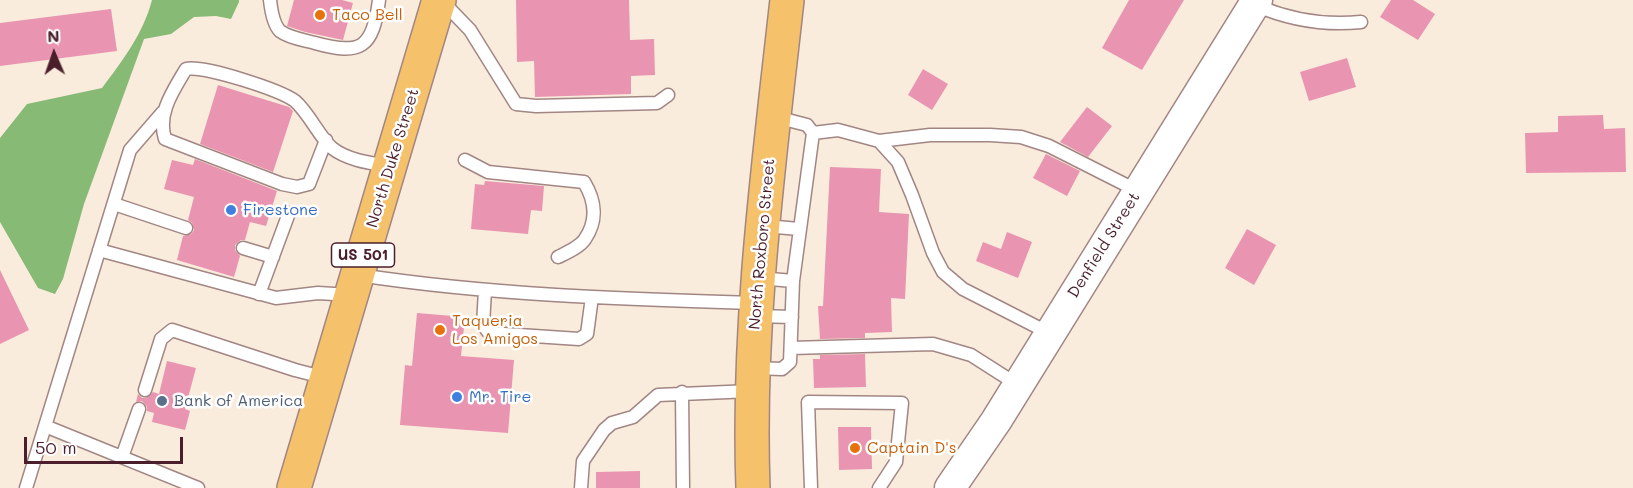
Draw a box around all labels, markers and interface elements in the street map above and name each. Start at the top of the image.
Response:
place label: Taco Bell [332,5,403,25]
marker: Taco Bell [313,8,327,22]
north arrow [24,24,84,84]
text: N [47,25,60,46]
street label: North Duke Street [363,86,423,230]
street label: North Roxboro Street [745,158,779,330]
street label: Denfield Street [1064,189,1144,301]
place label: Firestone [243,200,318,220]
marker: Firestone [224,203,238,217]
road number: US 501 [332,243,394,267]
place label: Taqueria Los Amigos [452,311,538,349]
marker: Taqueria Los Amigos [433,323,447,337]
place label: Mr. Tire [469,387,531,407]
marker: Mr. Tire [450,390,464,404]
place label: Bank of America [174,391,303,411]
marker: Bank of America [155,394,169,408]
scale bar [27,425,186,463]
text: 50 m [35,435,77,459]
place label: Captain D's [867,438,956,458]
marker: Captain D's [848,441,862,455]

